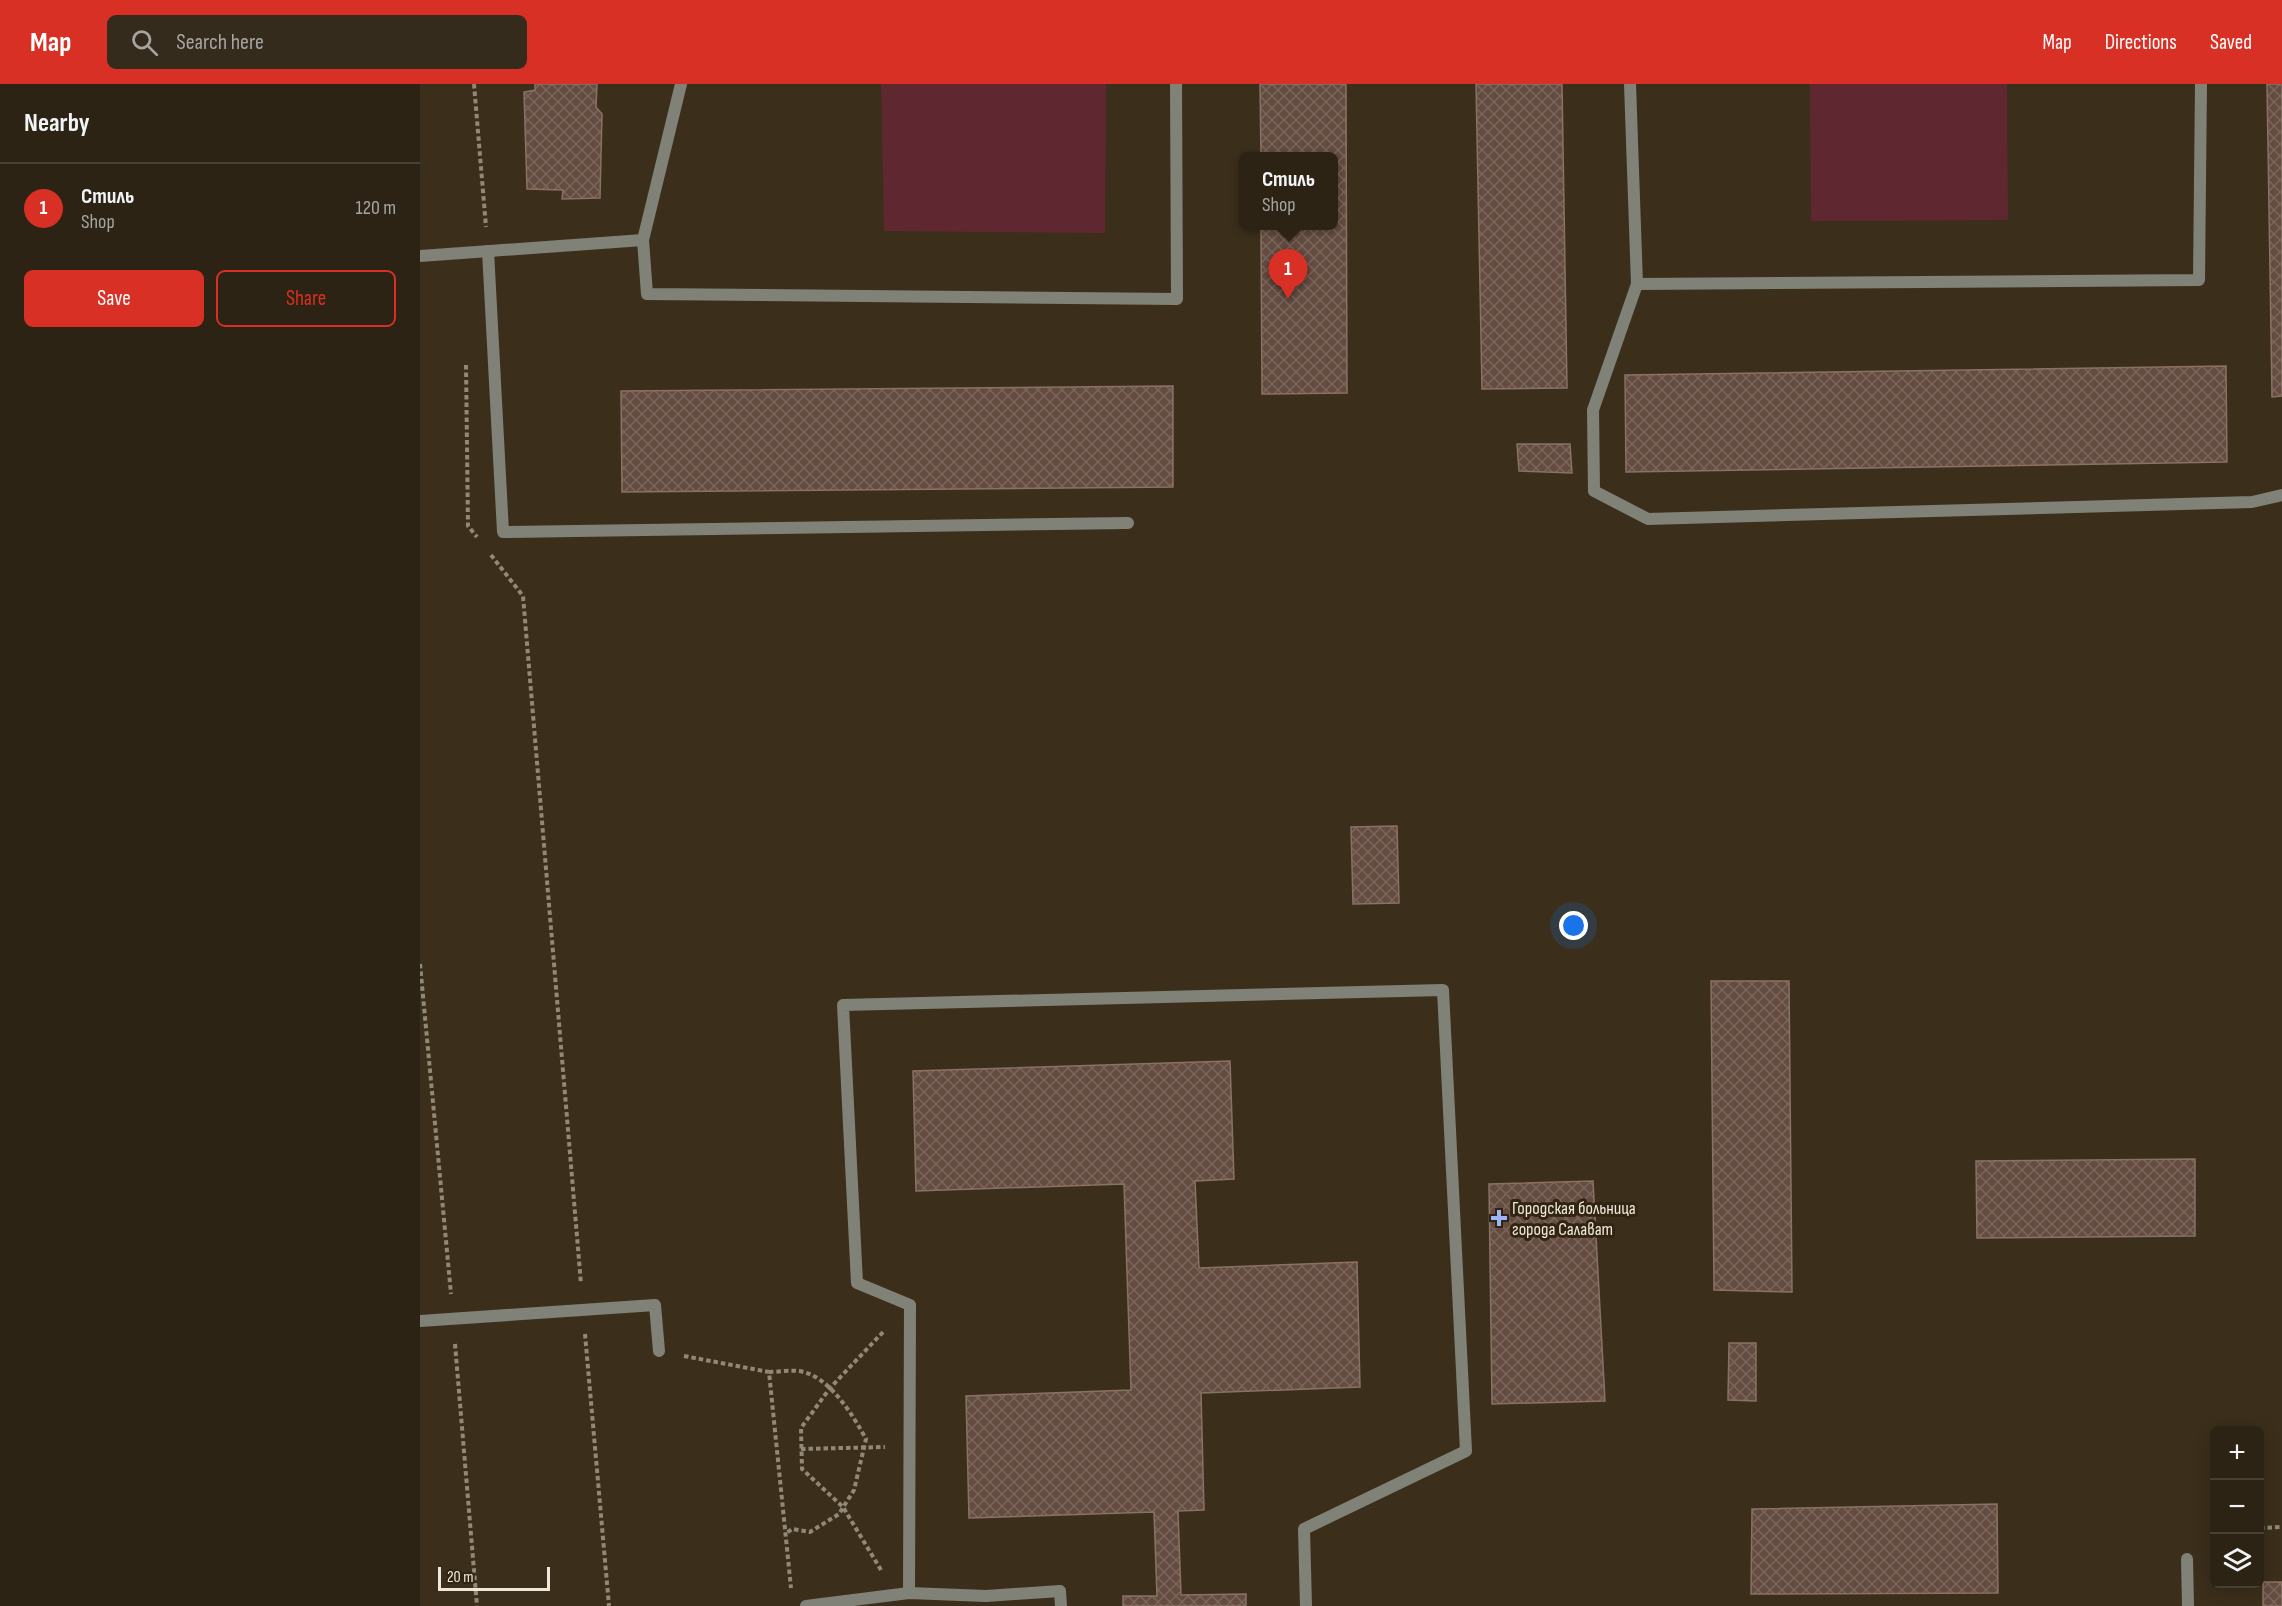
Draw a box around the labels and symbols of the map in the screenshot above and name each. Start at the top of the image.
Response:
pin: 1 [1268,250,1308,299]
your location [1559,911,1588,940]
place label: Городская больница города Салават [1512,1198,1636,1240]
marker: Городская больница города Салават [1490,1209,1508,1227]
scale bar [438,1564,550,1592]

